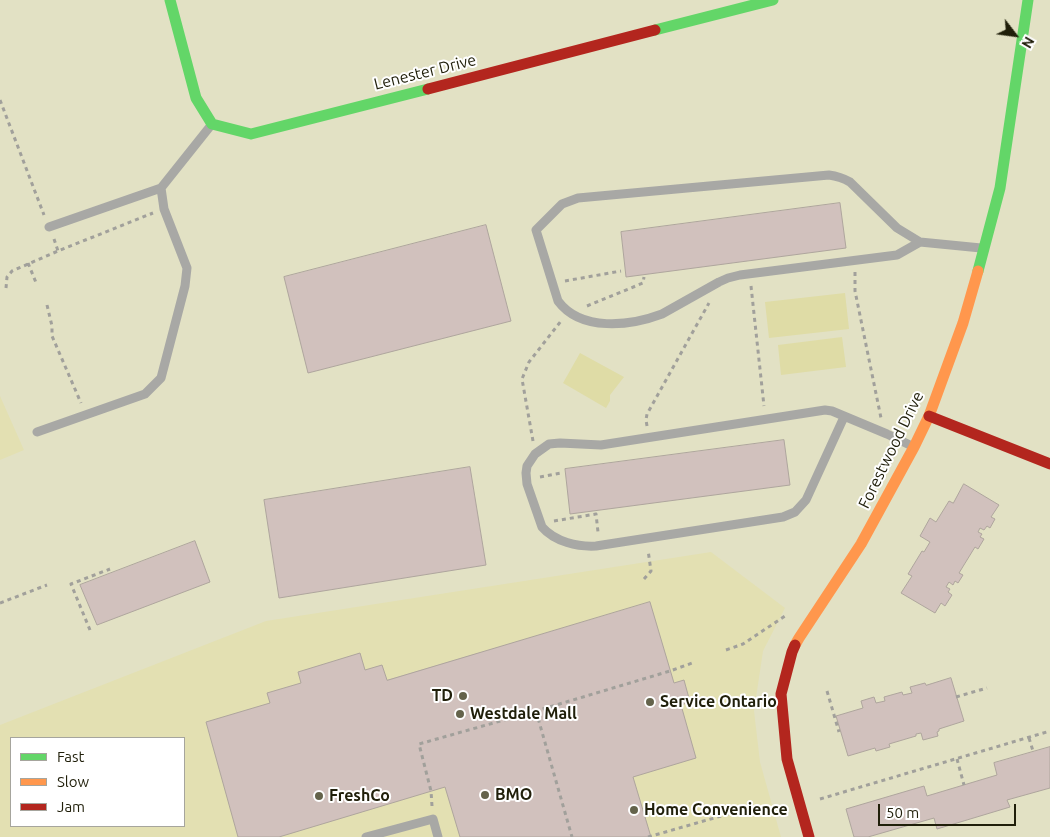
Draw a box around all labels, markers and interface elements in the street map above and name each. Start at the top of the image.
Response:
north arrow [990,10,1040,60]
text: N [1018,34,1038,51]
street label: Lenester Drive [372,50,478,94]
street label: Forestwood Drive [854,388,928,512]
place label: TD [432,686,453,706]
marker: TD [457,690,469,702]
place label: Service Ontario [660,692,777,712]
marker: Service Ontario [644,696,656,708]
place label: Westdale Mall [470,704,577,724]
marker: Westdale Mall [454,708,466,720]
legend [10,737,185,827]
text: Fast [57,748,84,765]
text: Slow [57,773,89,790]
place label: BMO [495,785,532,805]
place label: FreshCo [329,786,390,806]
marker: BMO [479,789,491,801]
marker: FreshCo [313,790,325,802]
scale bar [880,794,1018,826]
text: Jam [57,798,85,815]
place label: Home Convenience [644,800,788,820]
marker: Home Convenience [628,804,640,816]
text: 50 m [886,804,919,821]

